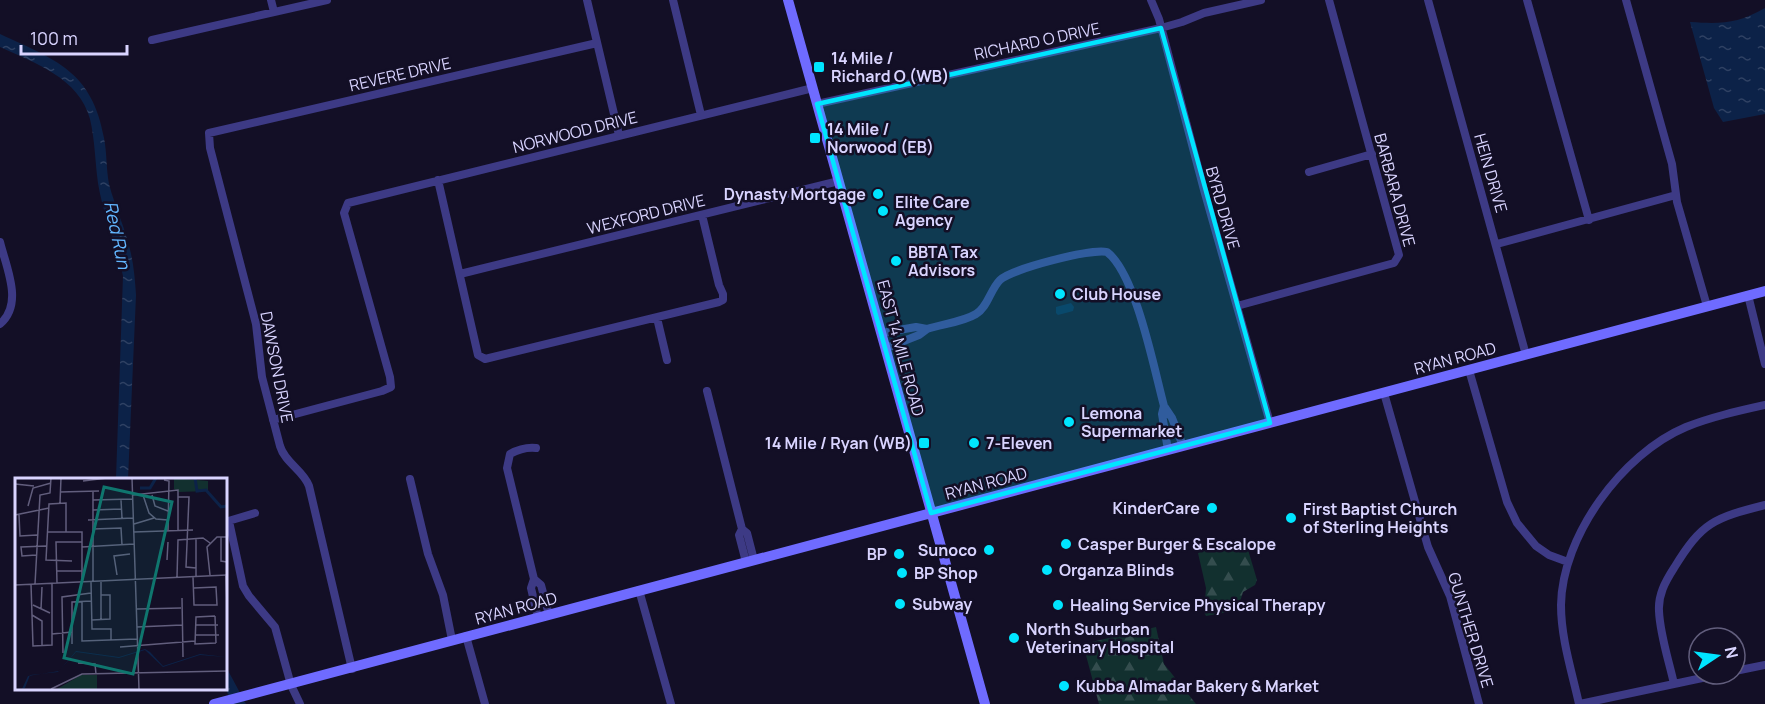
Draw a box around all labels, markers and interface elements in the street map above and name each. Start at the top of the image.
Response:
street label: RICHARD O DRIVE [972,17,1102,65]
scale bar [21,18,128,56]
text: 100 m [30,26,78,50]
place label: 14 Mile / Richard O (WB) [831,47,949,87]
street label: REVERE DRIVE [347,52,453,96]
marker: 14 Mile / Richard O (WB) [812,60,826,74]
street label: NORWOOD DRIVE [510,106,640,158]
place label: 14 Mile / Norwood (EB) [827,118,934,158]
marker: 14 Mile / Norwood (EB) [808,131,822,145]
street label: BARBARA DRIVE [1369,131,1421,249]
street label: HEIN DRIVE [1469,131,1513,215]
street label: BYRD DRIVE [1201,164,1245,252]
place label: Dynasty Mortgage [724,183,866,205]
marker: Dynasty Mortgage [871,187,885,201]
street label: WEXFORD DRIVE [585,189,707,239]
place label: Elite Care Agency [895,191,970,231]
water label: Red Run [99,199,137,272]
marker: Elite Care Agency [876,204,890,218]
place label: BBTA Tax Advisors [908,241,978,281]
marker: BBTA Tax Advisors [889,254,903,268]
street label: EAST 14 MILE ROAD [872,278,930,419]
place label: Club House [1072,283,1161,305]
marker: Club House [1053,287,1067,301]
street label: DAWSON DRIVE [255,309,299,425]
street label: RYAN ROAD [1411,336,1499,380]
place label: Lemona Supermarket [1081,402,1182,442]
marker: Lemona Supermarket [1062,415,1076,429]
place label: 14 Mile / Ryan (WB) [765,432,912,454]
place label: 7-Eleven [986,432,1052,454]
marker: 14 Mile / Ryan (WB) [917,436,931,450]
marker: 7-Eleven [967,436,981,450]
street label: RYAN ROAD [942,461,1030,505]
inset map [15,478,226,689]
place label: KinderCare [1113,497,1200,519]
place label: First Baptist Church of Sterling Heights [1303,498,1457,538]
marker: KinderCare [1205,501,1219,515]
marker: First Baptist Church of Sterling Heights [1284,511,1298,525]
place label: Casper Burger & Escalope [1078,533,1276,555]
marker: Casper Burger & Escalope [1059,537,1073,551]
place label: Sunoco [918,539,977,561]
place label: BP [867,543,887,565]
marker: Sunoco [982,543,996,557]
marker: BP [892,547,906,561]
place label: Organza Blinds [1059,559,1174,581]
place label: BP Shop [914,562,978,584]
marker: Organza Blinds [1040,563,1054,577]
marker: BP Shop [895,566,909,580]
street label: GUNTHER DRIVE [1443,570,1499,690]
street label: RYAN ROAD [472,586,560,630]
place label: Subway [912,593,972,615]
place label: Healing Service Physical Therapy [1070,594,1326,616]
marker: Subway [893,597,907,611]
marker: Healing Service Physical Therapy [1051,598,1065,612]
place label: North Suburban Veterinary Hospital [1026,618,1174,658]
north arrow [1687,626,1747,686]
marker: North Suburban Veterinary Hospital [1007,631,1021,645]
text: N [1720,645,1744,661]
place label: Kubba Almadar Bakery & Market [1076,675,1319,697]
marker: Kubba Almadar Bakery & Market [1057,679,1071,693]

